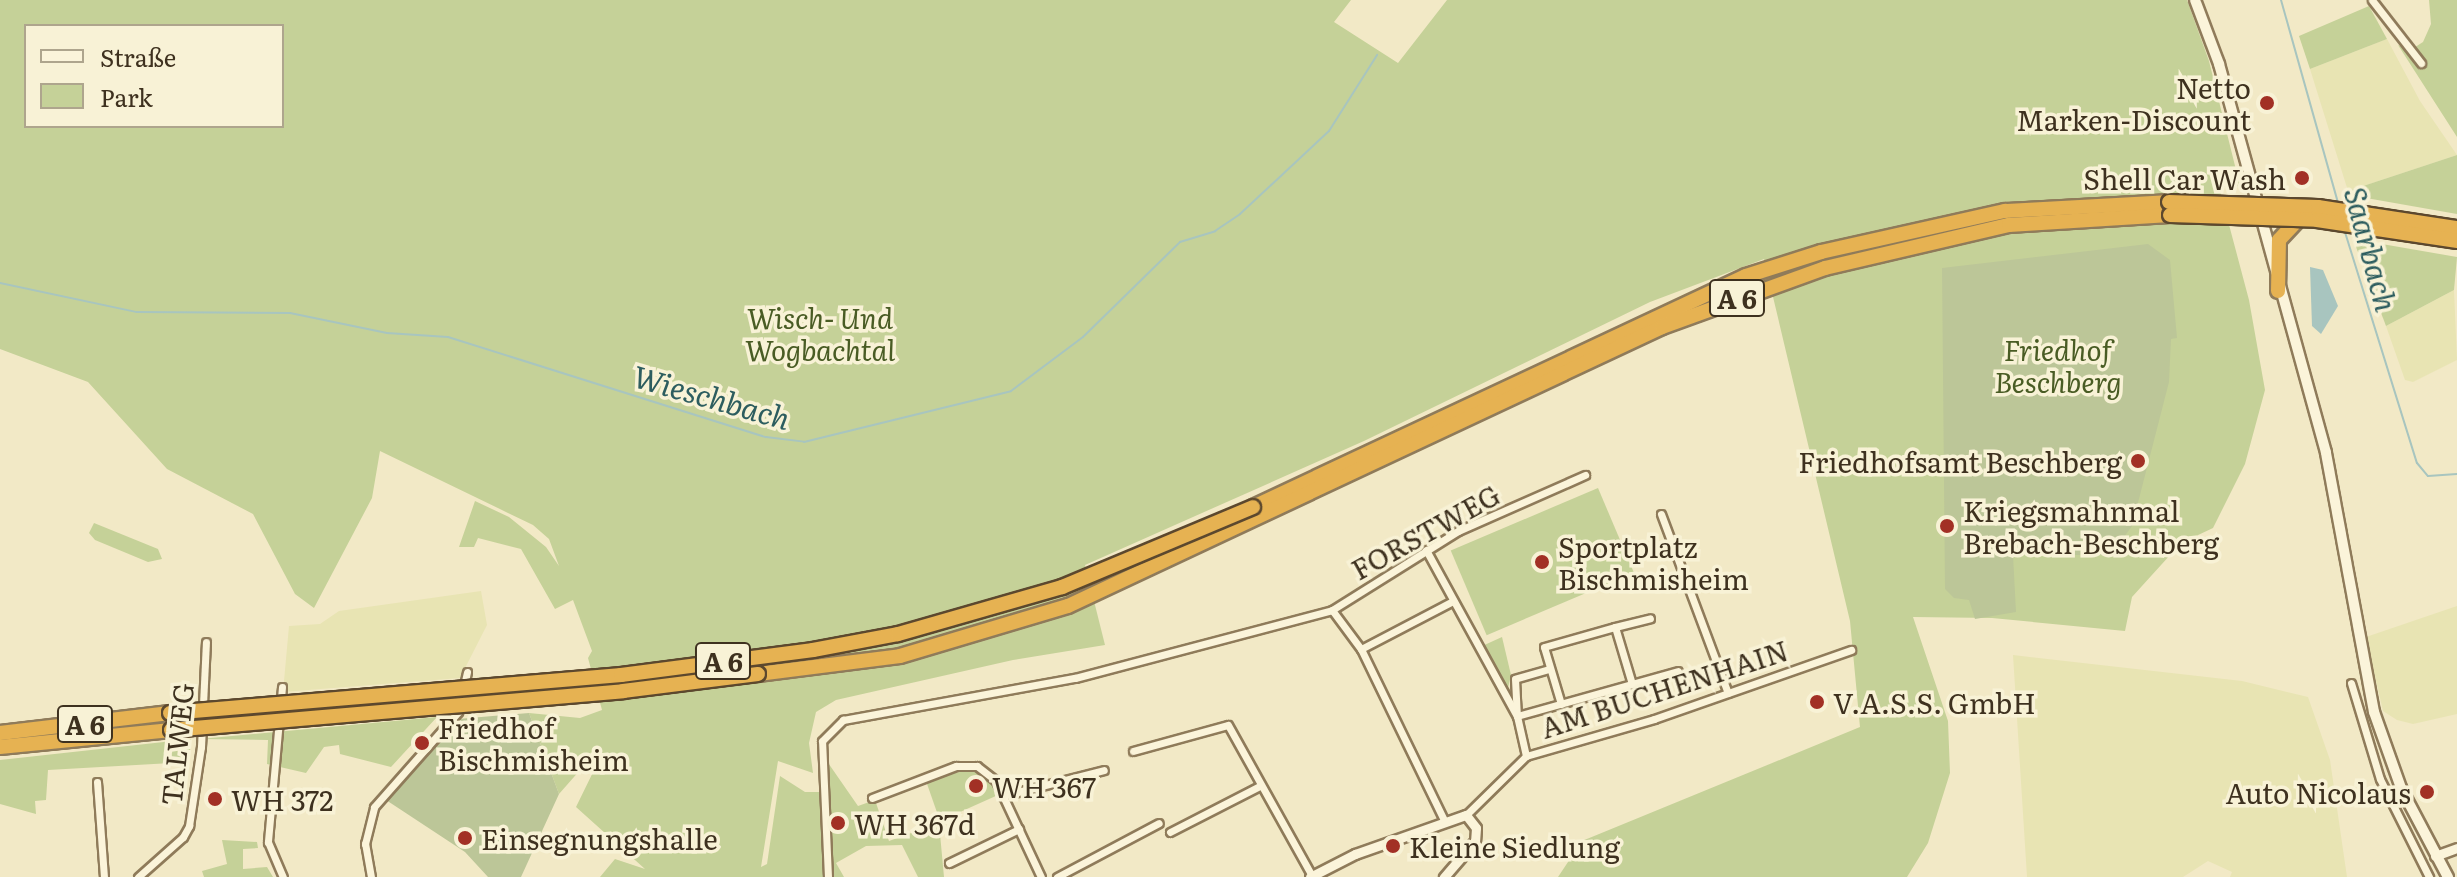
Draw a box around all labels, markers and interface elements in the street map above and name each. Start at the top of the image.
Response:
legend [24,24,284,128]
text: Straße [100,39,176,74]
place label: Netto Marken-Discount [2016,70,2251,136]
text: Park [100,79,153,114]
marker: Netto Marken-Discount [2258,94,2276,112]
place label: Shell Car Wash [2083,161,2286,195]
marker: Shell Car Wash [2293,169,2311,187]
water label: Saarbach [2338,183,2406,315]
road number: A 6 [1707,276,1767,320]
park label: Wisch- Und Wogbachtal [745,300,895,366]
park label: Friedhof Beschberg [1994,332,2122,398]
water label: Wieschbach [630,356,794,436]
place label: Friedhofsamt Beschberg [1798,444,2122,478]
marker: Friedhofsamt Beschberg [2129,452,2147,470]
street label: FORSTWEG [1345,476,1505,586]
place label: Kriegsmahnmal Brebach-Beschberg [1963,493,2219,559]
marker: Kriegsmahnmal Brebach-Beschberg [1938,517,1956,535]
place label: Sportplatz Bischmisheim [1558,529,1749,595]
marker: Sportplatz Bischmisheim [1533,553,1551,571]
street label: AM BUCHENHAIN [1536,632,1792,744]
road number: A 6 [693,639,753,683]
street label: TALWEG [153,681,199,807]
place label: V.A.S.S. GmbH [1833,685,2036,719]
marker: V.A.S.S. GmbH [1808,693,1826,711]
road number: A 6 [55,702,115,746]
place label: Friedhof Bischmisheim [438,710,629,776]
marker: Friedhof Bischmisheim [413,734,431,752]
place label: WH 367 [992,769,1096,803]
place label: Auto Nicolaus [2226,775,2411,809]
marker: WH 367 [967,777,985,795]
place label: WH 372 [231,782,333,816]
marker: Auto Nicolaus [2418,783,2436,801]
marker: WH 372 [206,790,224,808]
place label: WH 367d [854,806,975,840]
marker: WH 367d [829,814,847,832]
place label: Einsegnungshalle [481,821,718,855]
marker: Einsegnungshalle [456,829,474,847]
place label: Kleine Siedlung [1409,829,1620,863]
marker: Kleine Siedlung [1384,837,1402,855]

